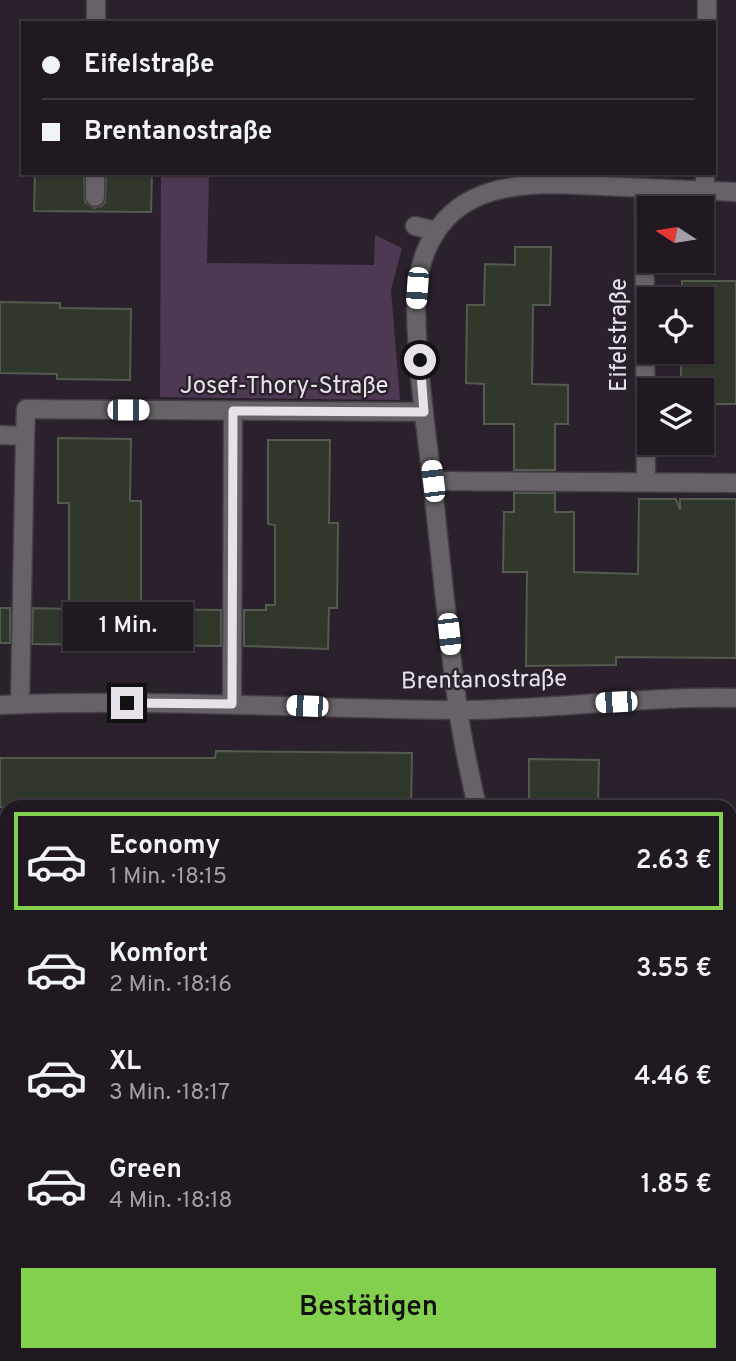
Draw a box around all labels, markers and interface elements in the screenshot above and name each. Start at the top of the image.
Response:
text: Eifelstraße [84,49,214,82]
text: Brentanostraße [84,116,272,149]
north arrow [637,196,714,273]
map controls [637,196,714,455]
car [406,266,429,310]
street label: Eifelstraße [605,278,635,392]
button: locate [637,287,714,364]
route start [404,344,436,376]
street label: Josef-Thory-Straße [180,372,388,402]
button: layers [637,378,714,455]
car [108,400,150,421]
car [421,459,446,503]
callout: 1 Min. [62,602,192,650]
text: 1 Min. [99,612,157,641]
car [437,612,462,656]
street label: Brentanostraße [401,665,567,697]
route end [111,687,143,719]
car [595,690,638,714]
car [286,695,329,717]
icon: car [25,830,88,893]
text: Economy [109,830,220,863]
text: 2.63 € [636,845,712,878]
text: 1 Min. · 18:15 [109,863,227,892]
icon: car [25,938,88,1001]
text: Komfort [109,938,208,971]
text: 3.55 € [636,953,712,986]
text: 2 Min. · 18:16 [109,971,232,1000]
icon: car [25,1046,88,1109]
text: XL [109,1046,141,1079]
text: 4.46 € [634,1061,712,1094]
text: 3 Min. · 18:17 [109,1079,230,1108]
icon: car [25,1154,88,1217]
text: Green [109,1154,182,1187]
text: 1.85 € [641,1169,712,1202]
text: 4 Min. · 18:18 [109,1187,233,1216]
button: Bestätigen [21,1268,716,1348]

